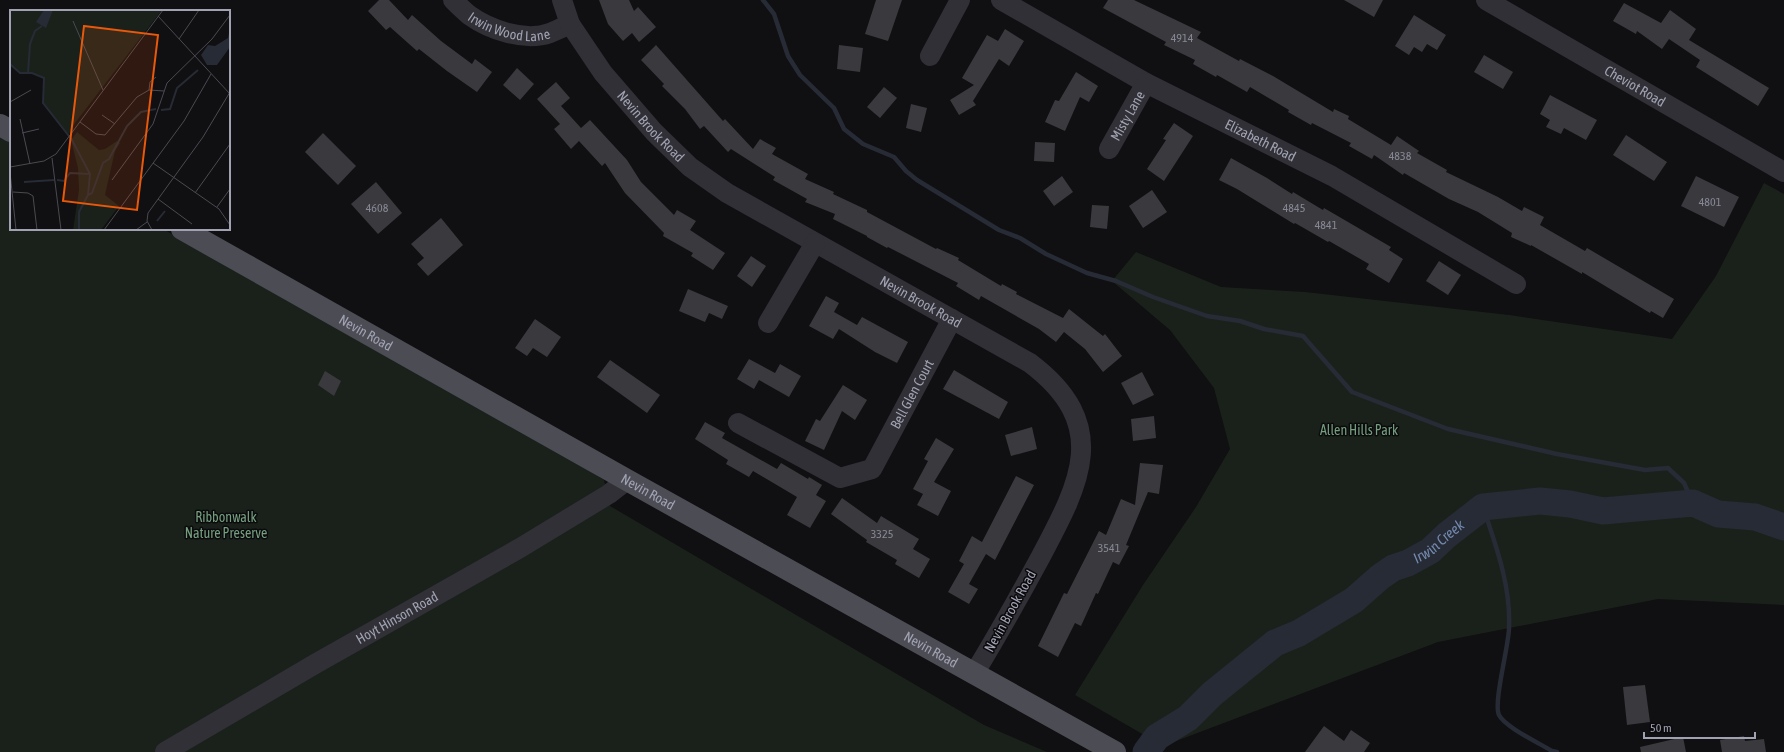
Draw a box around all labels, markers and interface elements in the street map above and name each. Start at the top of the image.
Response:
street label: Irwin Wood Lane [465,9,552,44]
inset map [10,10,230,230]
house number: 4914 [1171,31,1194,45]
street label: Cheviot Road [1602,62,1668,110]
street label: Nevin Brook Road [614,88,688,165]
street label: Misty Lane [1107,88,1148,144]
street label: Elizabeth Road [1222,116,1298,165]
house number: 4838 [1389,149,1412,163]
house number: 4801 [1699,195,1722,209]
house number: 4608 [366,201,389,215]
house number: 4845 [1283,201,1305,215]
house number: 4841 [1315,218,1338,232]
street label: Nevin Brook Road [877,272,964,331]
street label: Nevin Road [336,311,395,354]
street label: Bell Glen Court [887,357,937,431]
park label: Allen Hills Park [1320,422,1398,438]
street label: Nevin Road [618,470,678,513]
park label: Ribbonwalk Nature Preserve [185,509,267,541]
water label: Irwin Creek [1410,516,1468,567]
house number: 3325 [871,527,893,541]
house number: 3541 [1098,541,1121,555]
street label: Nevin Brook Road [981,567,1039,655]
street label: Hoyt Hinson Road [353,588,441,647]
street label: Nevin Road [901,628,961,671]
scale bar [1644,714,1755,740]
text: 50 m [1650,721,1672,735]

